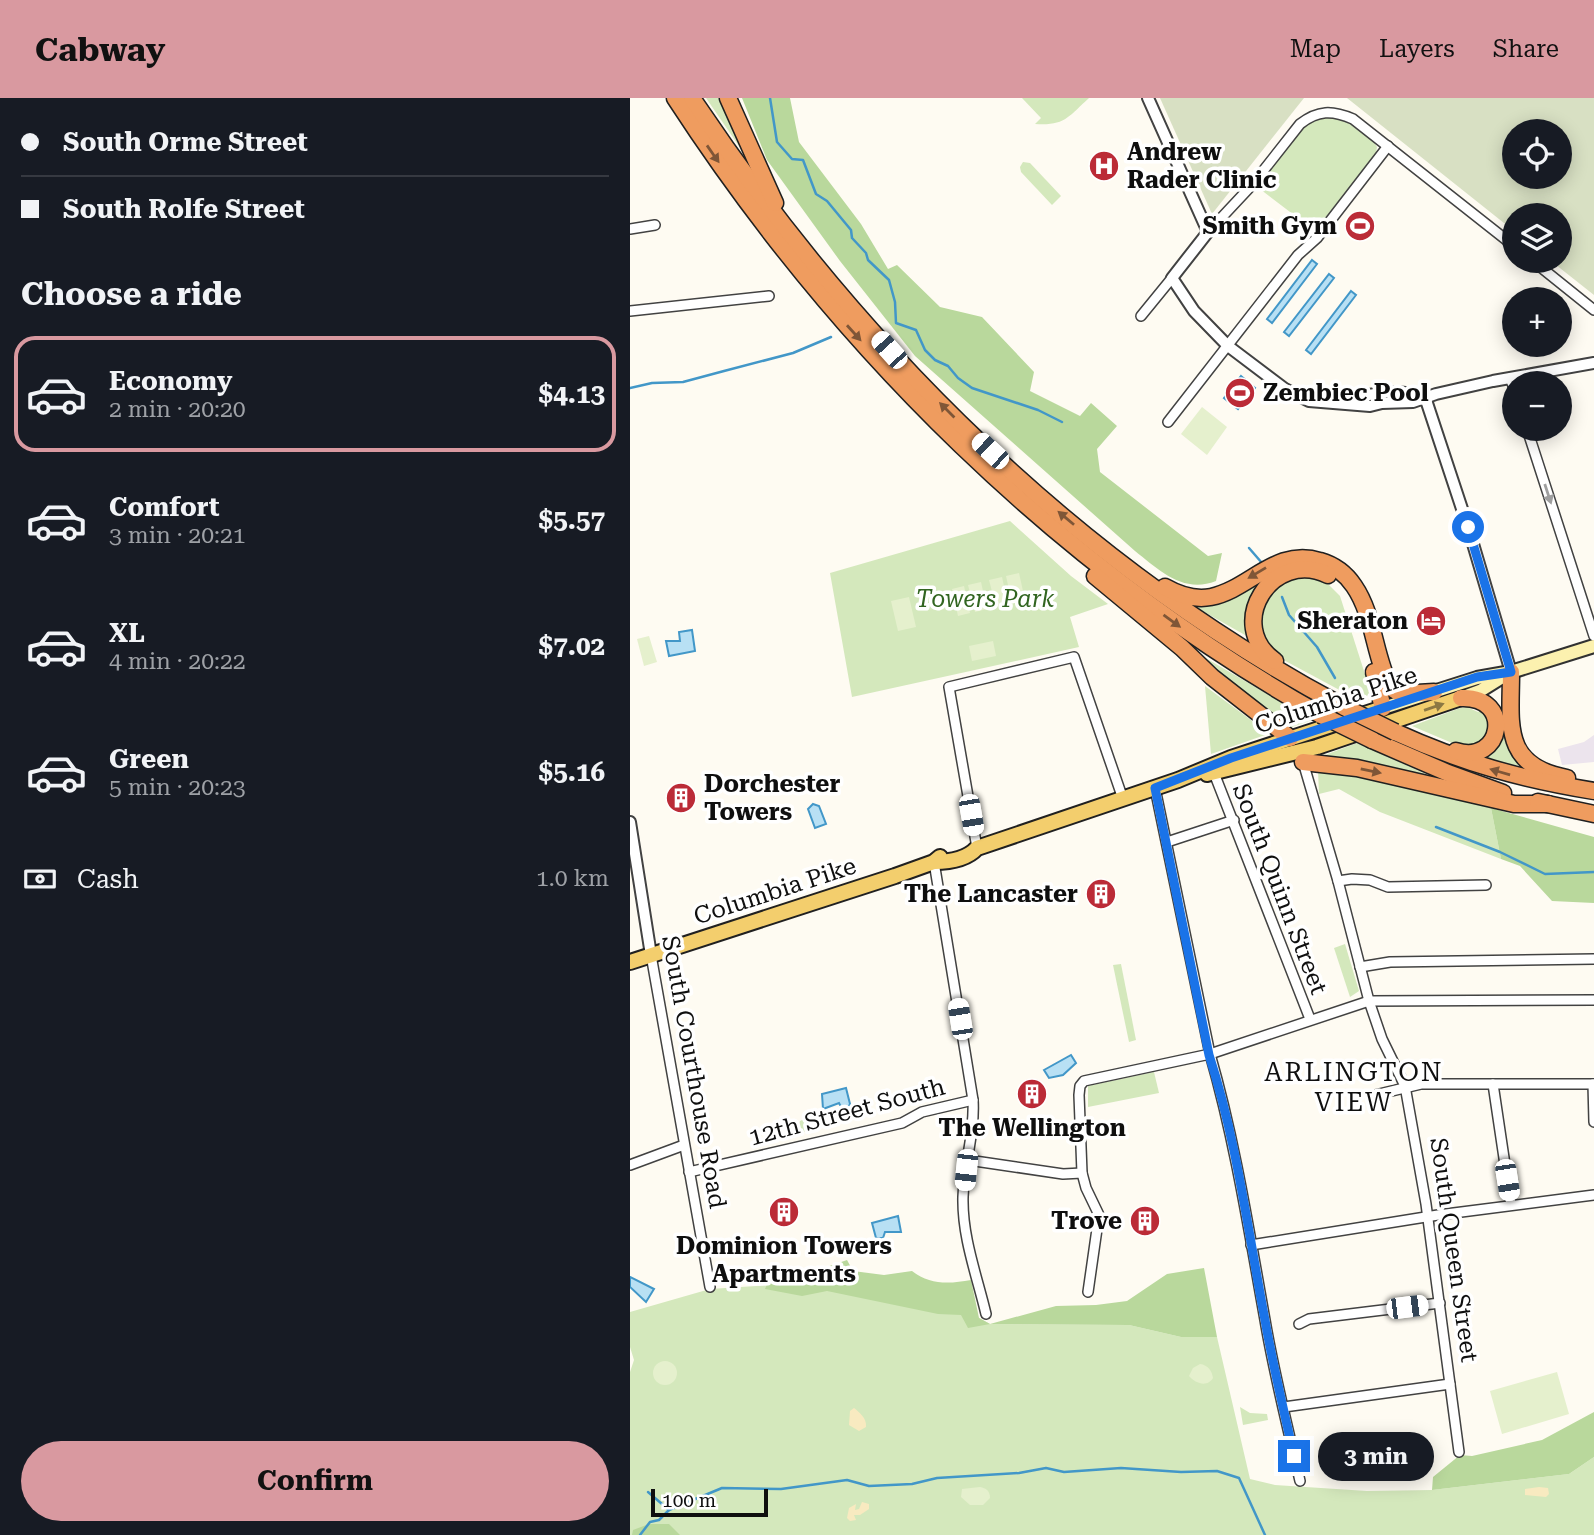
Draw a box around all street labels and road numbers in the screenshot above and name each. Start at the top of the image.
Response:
street label: Columbia Pike [1251,661,1421,739]
street label: South Quinn Street [1227,780,1333,998]
street label: Columbia Pike [690,852,860,930]
street label: South Courthouse Road [656,933,732,1211]
street label: 12th Street South [746,1072,948,1152]
street label: South Queen Street [1424,1136,1484,1364]

